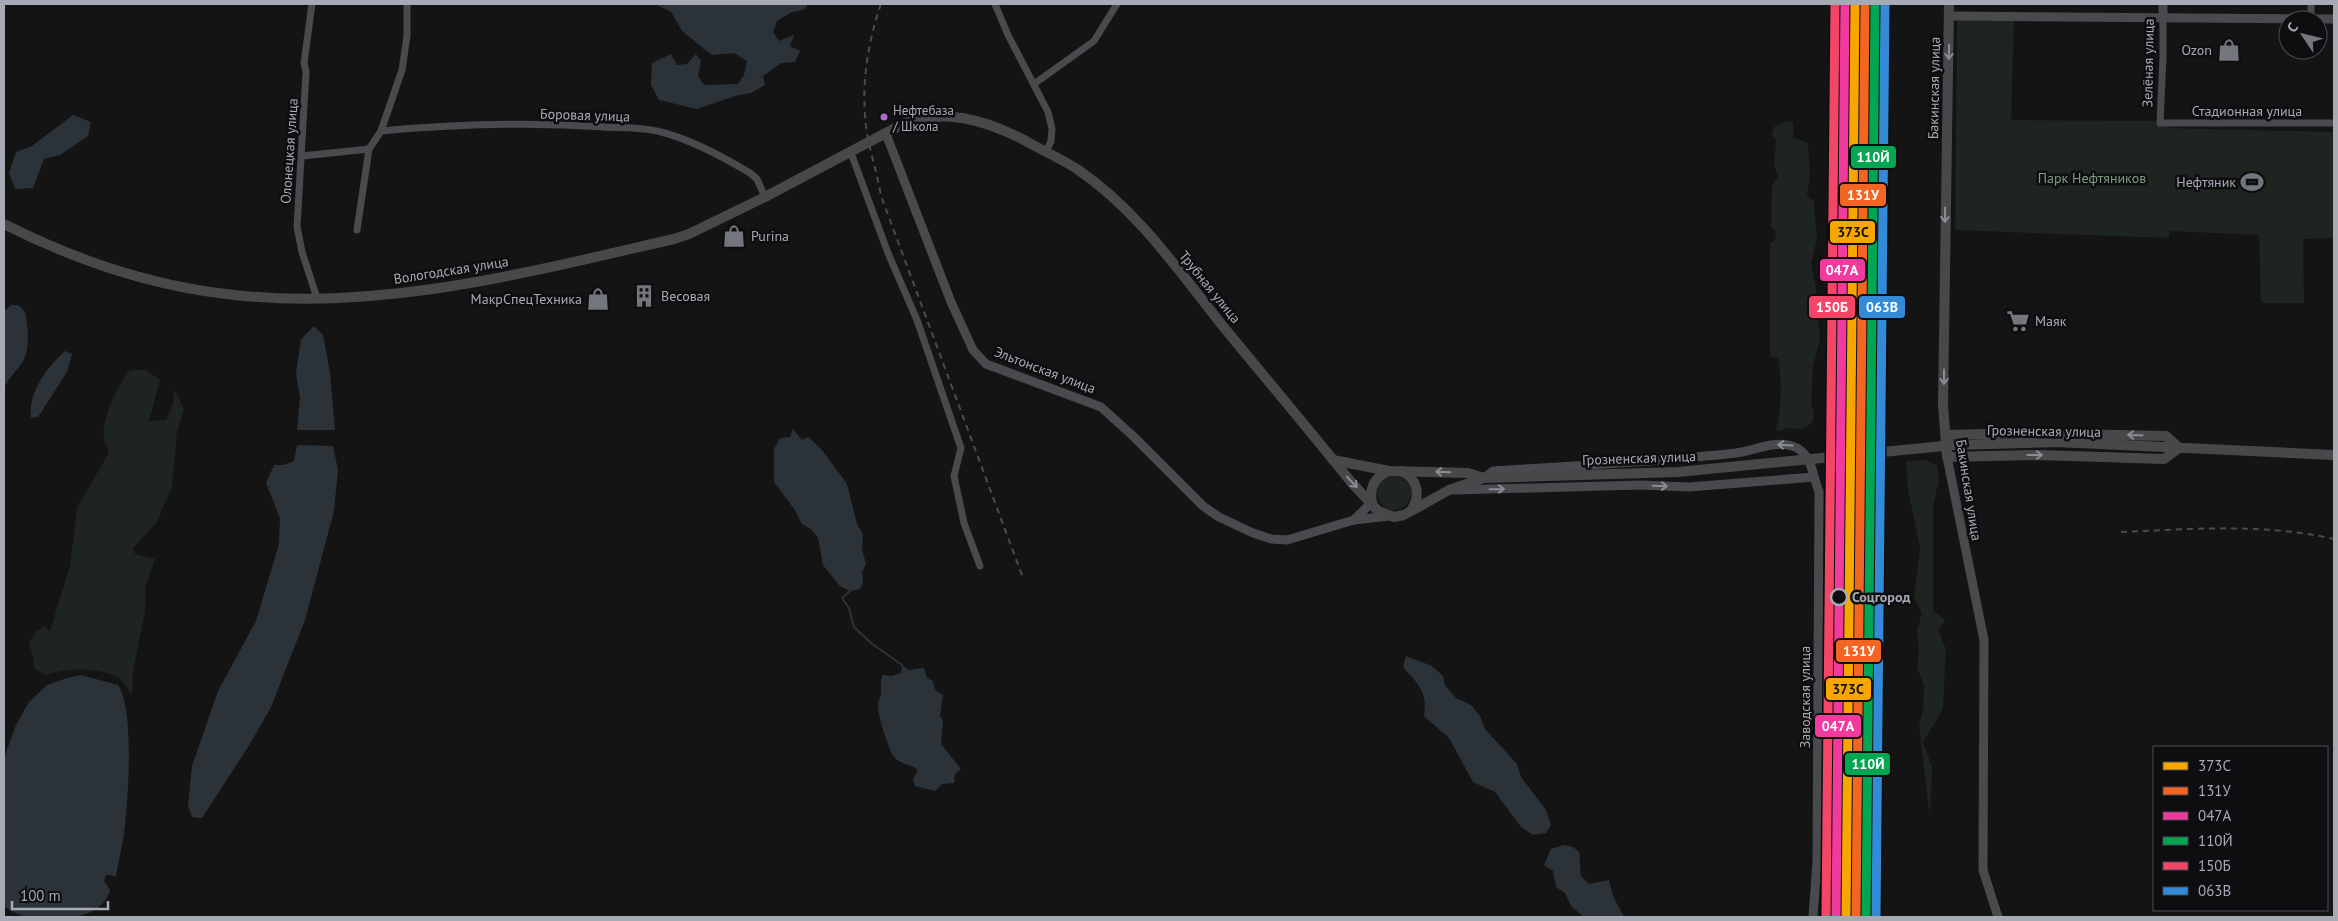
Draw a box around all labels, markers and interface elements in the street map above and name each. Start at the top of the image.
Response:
north arrow [2278,10,2328,60]
street label: Зелёная улица [2138,18,2158,108]
text: С [2283,19,2302,36]
street label: Бакинская улица [1924,37,1944,139]
shop icon: Ozon [2216,37,2242,63]
place label: Ozon [2182,41,2212,59]
one-way arrow [1944,44,1953,60]
street label: Олонецкая улица [276,98,302,204]
place label: Нефтебаза / Школа [892,102,954,135]
street label: Стадионная улица [2192,102,2302,120]
street label: Боровая улица [540,104,630,126]
marker: Нефтебаза / Школа [879,112,889,122]
line badge: 110Й [1850,145,1897,169]
text: 110Й [1856,148,1890,166]
park label: Парк Нефтяников [2038,169,2146,187]
sports icon: Нефтяник [2239,169,2265,195]
place label: Нефтяник [2176,173,2236,191]
line badge: 131У [1839,183,1887,207]
text: 131У [1847,186,1880,204]
one-way arrow [1940,206,1950,223]
line badge: 373C [1829,220,1876,244]
shop icon: Purina [721,223,747,249]
text: 373C [1837,223,1869,241]
place label: Purina [751,227,789,245]
street label: Трубная улица [1175,247,1245,327]
street label: Вологодская улица [392,252,510,288]
line badge: 047А [1819,258,1866,282]
text: 047А [1826,261,1859,279]
building icon: Весовая [631,283,657,309]
shop icon: МакрСпецТехника [585,286,611,312]
place label: Весовая [661,287,710,305]
place label: МакрСпецТехника [471,290,582,308]
line badge: 150Б [1808,295,1856,319]
line badge: 063В [1858,295,1906,319]
text: 150Б [1816,298,1848,316]
text: 063В [1866,298,1898,316]
supermarket icon: Маяк [2005,308,2031,334]
place label: Маяк [2035,312,2067,330]
street label: Эльтонская улица [992,342,1098,398]
one-way arrow [1939,369,1949,385]
street label: Грозненская улица [1987,421,2101,441]
one-way arrow [2127,430,2144,440]
street label: Бакинская улица [1952,438,1986,542]
one-way arrow [1777,441,1793,450]
street label: Грозненская улица [1582,447,1696,469]
one-way arrow [2027,450,2043,460]
one-way arrow [1435,468,1451,477]
one-way arrow [1346,475,1358,488]
one-way arrow [1651,481,1667,490]
one-way arrow [1489,484,1505,494]
marker: Соцгород [1830,588,1848,606]
place label: Соцгород [1852,588,1910,606]
line badge: 131У [1835,639,1882,663]
text: 131У [1843,642,1876,660]
street label: Заводская улица [1796,646,1814,748]
line badge: 373C [1825,677,1872,701]
text: 373C [1832,680,1864,698]
line badge: 047А [1814,714,1862,738]
text: 047А [1822,717,1855,735]
legend [2153,746,2328,911]
line badge: 110Й [1844,752,1891,776]
text: 110Й [1851,755,1885,773]
text: 373C [2198,756,2231,775]
text: 131У [2198,781,2232,800]
text: 047А [2198,806,2232,825]
text: 110Й [2198,831,2233,850]
text: 150Б [2198,856,2231,875]
scale bar [12,878,109,910]
text: 063В [2198,881,2231,900]
text: 100 m [20,886,61,905]

